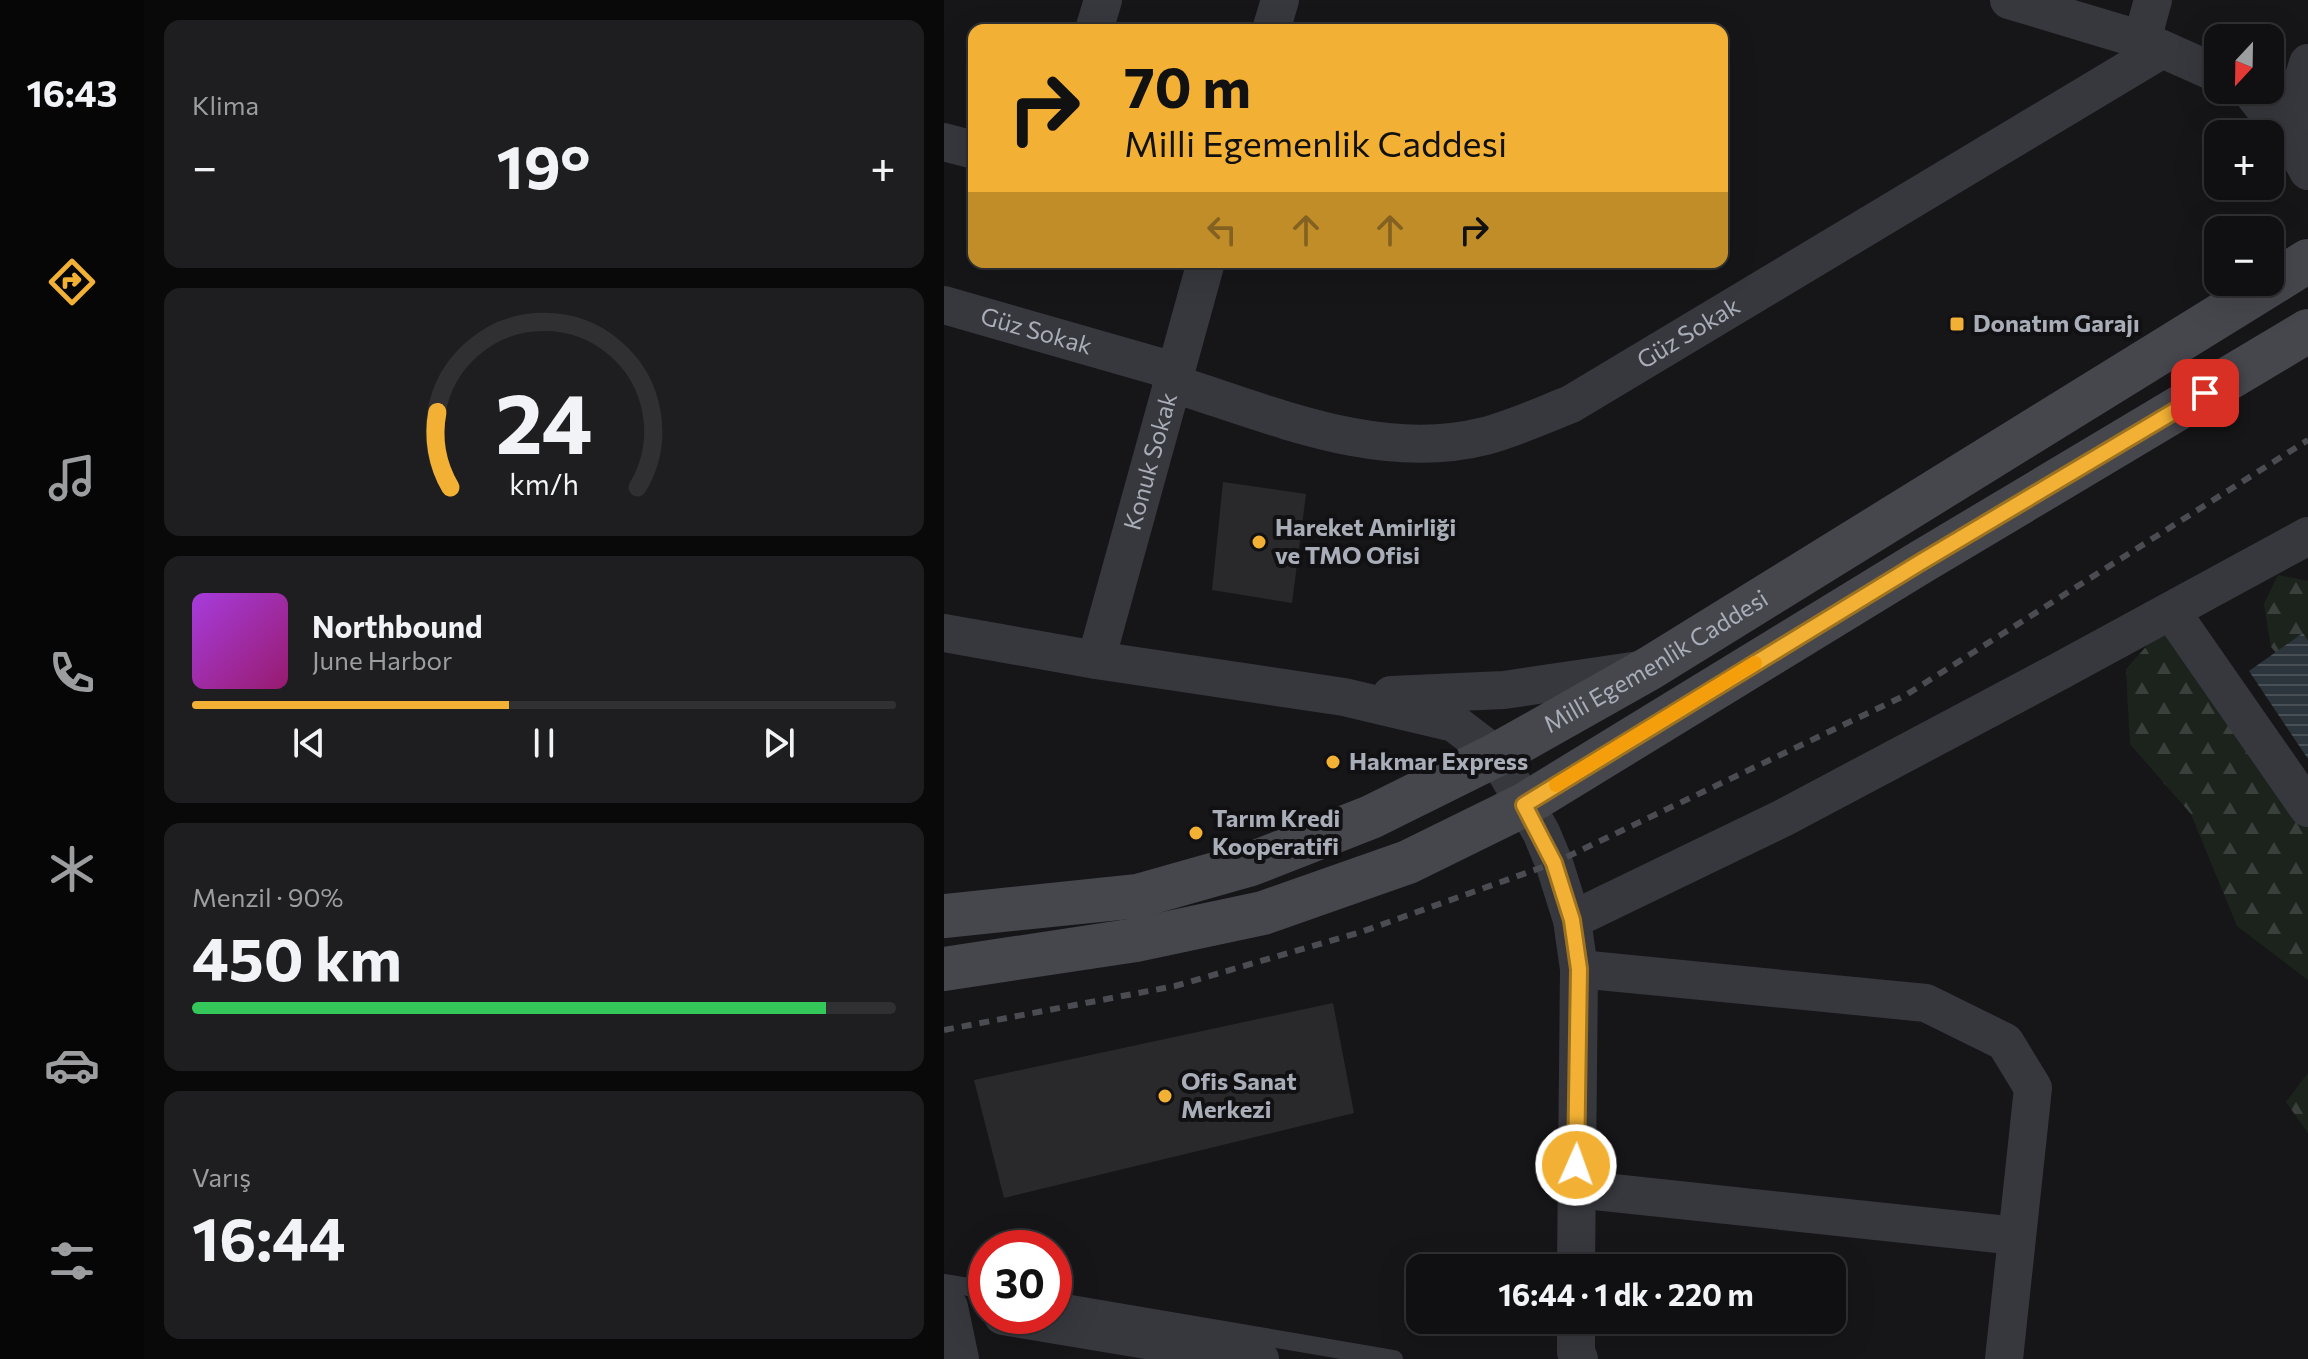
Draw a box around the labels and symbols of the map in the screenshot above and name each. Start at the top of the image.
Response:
north arrow [2204,24,2284,104]
street label: Güz Sokak [1631,290,1744,374]
street label: Güz Sokak [978,300,1096,360]
place label: Donatım Garajı [1973,308,2140,337]
marker: Donatım Garajı [1948,315,1966,333]
pin [2171,359,2239,427]
street label: Konuk Sokak [1117,389,1182,533]
place label: Hareket Amirliği ve TMO Ofisi [1275,512,1456,569]
marker: Hareket Amirliği ve TMO Ofisi [1250,533,1268,551]
street label: Milli Egemenlik Caddesi [1538,583,1773,738]
place label: Hakmar Express [1349,746,1528,775]
marker: Hakmar Express [1324,753,1342,771]
place label: Tarım Kredi Kooperatifi [1212,803,1340,860]
marker: Tarım Kredi Kooperatifi [1187,824,1205,842]
place label: Ofis Sanat Merkezi [1181,1066,1297,1123]
marker: Ofis Sanat Merkezi [1156,1087,1174,1105]
position arrow [1534,1123,1618,1207]
speed limit sign: 30 [968,1230,1072,1334]

